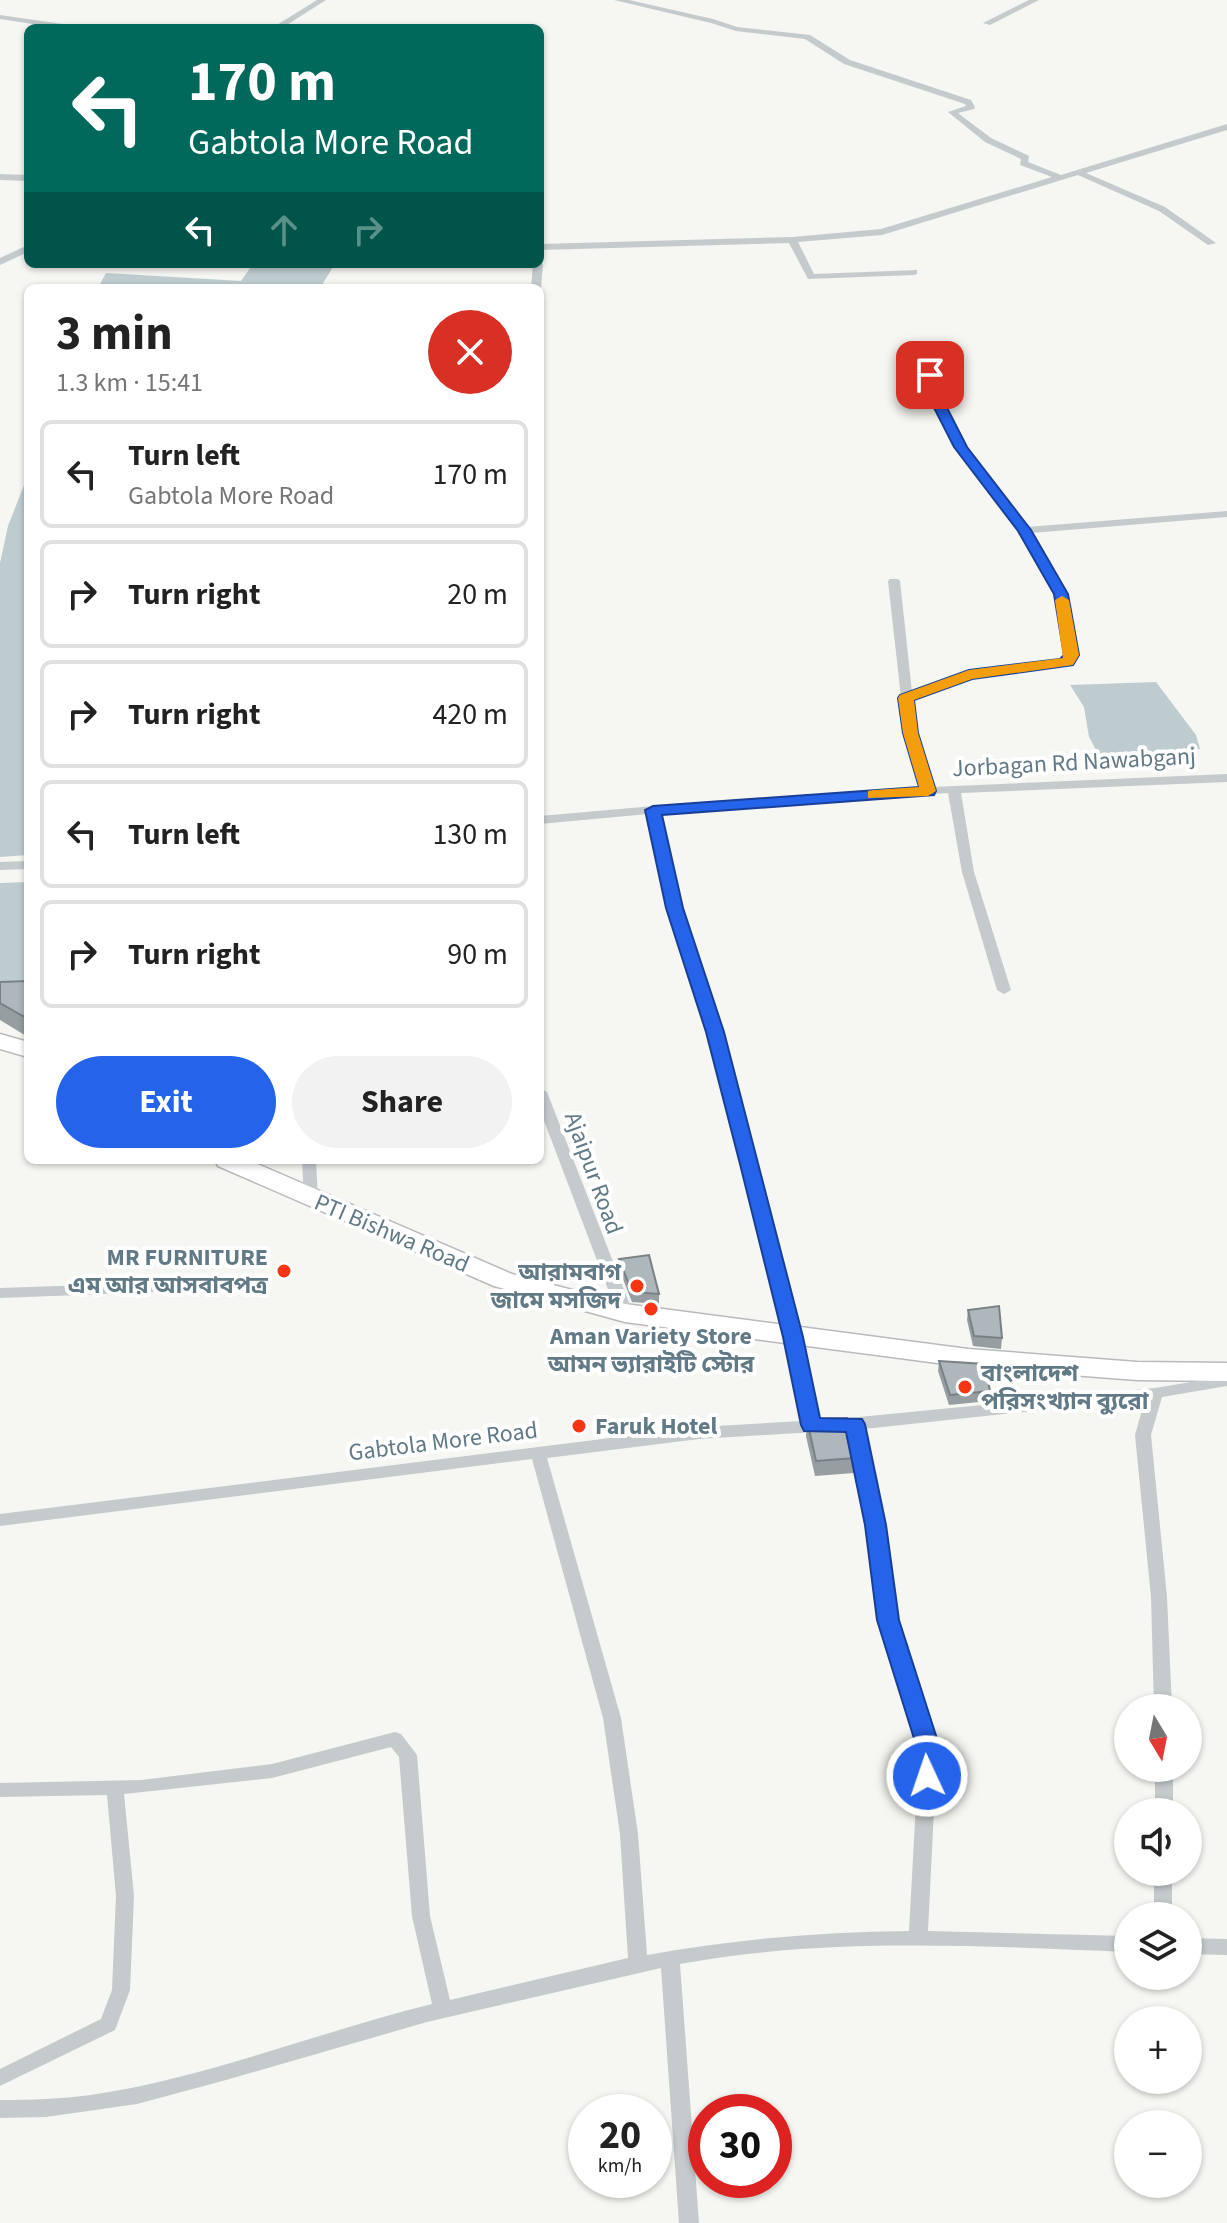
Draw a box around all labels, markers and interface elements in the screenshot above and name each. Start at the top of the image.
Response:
text: 170 m [188,43,336,122]
icon: left [56,56,160,160]
text: Gabtola More Road [188,117,474,168]
icon: left [178,208,222,252]
icon: ahead [262,208,306,252]
icon: right [346,208,390,252]
text: 3 min [56,300,173,368]
button: close [428,310,512,394]
pin [896,341,964,409]
icon: arrive [908,353,952,397]
text: 1.3 km · 15:41 [56,364,203,401]
text: Turn left [128,434,240,477]
icon: left [60,452,104,496]
text: 170 m [432,453,508,496]
text: Gabtola More Road [128,477,334,514]
icon: right [60,572,104,616]
text: Turn right [128,573,260,616]
text: 20 m [447,573,508,616]
icon: right [60,692,104,736]
text: Turn right [128,693,260,736]
text: 420 m [432,693,508,736]
street label: Jorbagan Rd Nawabganj [951,739,1197,786]
icon: left [60,812,104,856]
text: Turn left [128,813,240,856]
text: 130 m [432,813,508,856]
icon: right [60,932,104,976]
text: Turn right [128,933,260,976]
text: 90 m [447,933,508,976]
button: Exit [56,1056,276,1148]
button: Share [292,1056,512,1148]
street label: Ajaipur Road [555,1107,632,1239]
street label: PTI Bishwa Road [309,1185,475,1282]
place label: MR FURNITURE এম আর আসবাবপত্র [68,1240,268,1303]
place label: আরামবাগ জামে মসজিদ [490,1255,621,1318]
marker: MR FURNITURE এম আর আসবাবপত্র [275,1262,293,1280]
marker: আরামবাগ জামে মসজিদ [628,1277,646,1295]
marker: Aman Variety Store আমন ভ্যারাইটি স্টোর [642,1300,660,1318]
place label: Aman Variety Store আমন ভ্যারাইটি স্টোর [547,1319,755,1382]
place label: বাংলাদেশ পরিসংখ্যান ব্যুরো [980,1356,1150,1419]
marker: বাংলাদেশ পরিসংখ্যান ব্যুরো [956,1378,974,1396]
place label: Faruk Hotel [595,1409,717,1444]
street label: Gabtola More Road [346,1413,540,1470]
marker: Faruk Hotel [570,1417,588,1435]
north arrow [1114,1694,1202,1782]
map controls [1114,1694,1202,2198]
position arrow [885,1734,969,1818]
button: sound [1114,1798,1202,1886]
button: layers [1114,1902,1202,1990]
button: + [1114,2006,1202,2094]
speed limit sign: 30 [688,2094,792,2198]
text: 20 [599,2107,641,2164]
button: − [1114,2110,1202,2198]
text: km/h [598,2152,642,2180]

